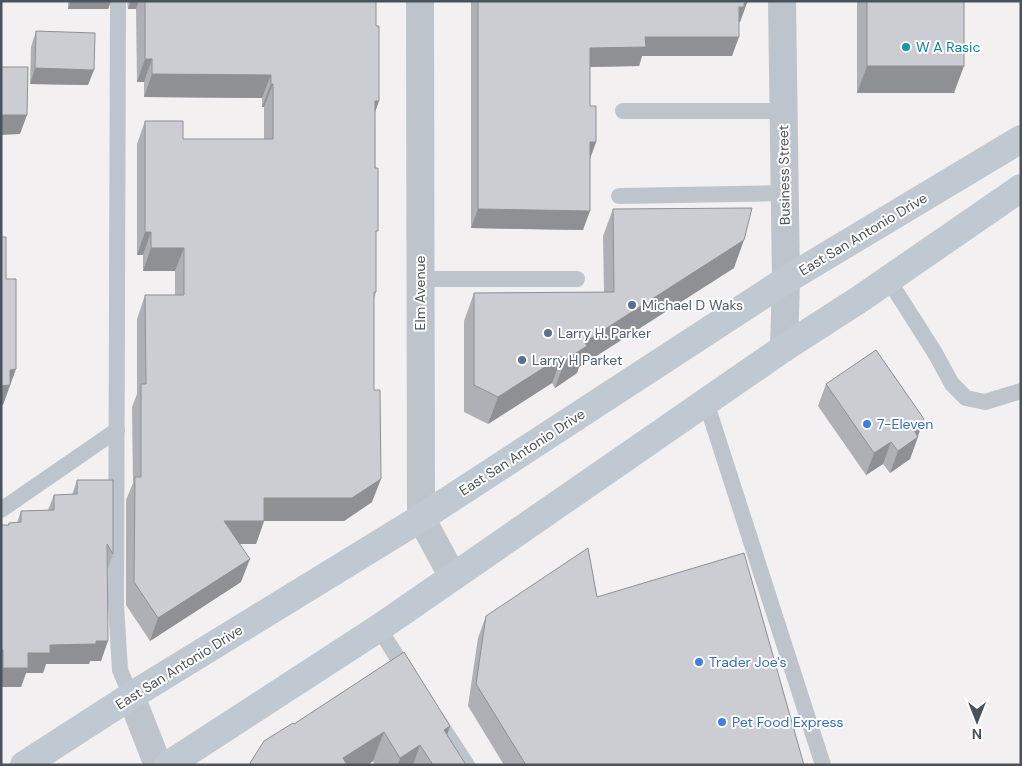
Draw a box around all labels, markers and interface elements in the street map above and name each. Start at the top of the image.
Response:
place label: W A Rasic [916,38,980,56]
marker: W A Rasic [900,41,912,53]
street label: Business Street [774,125,794,225]
street label: East San Antonio Drive [796,189,930,279]
street label: Elm Avenue [411,256,429,330]
place label: Michael D Waks [642,296,743,314]
marker: Michael D Waks [626,299,638,311]
place label: Larry H. Parker [558,324,651,342]
marker: Larry H. Parker [542,327,554,339]
place label: Larry H Parket [532,351,622,369]
marker: Larry H Parket [516,354,528,366]
street label: East San Antonio Drive [456,405,588,499]
place label: 7-Eleven [877,415,933,433]
marker: 7-Eleven [861,418,873,430]
street label: East San Antonio Drive [112,621,246,713]
place label: Trader Joe's [709,653,786,671]
marker: Trader Joe's [693,656,705,668]
north arrow [952,696,1002,746]
place label: Pet Food Express [732,713,843,731]
marker: Pet Food Express [716,716,728,728]
text: N [972,725,982,743]

